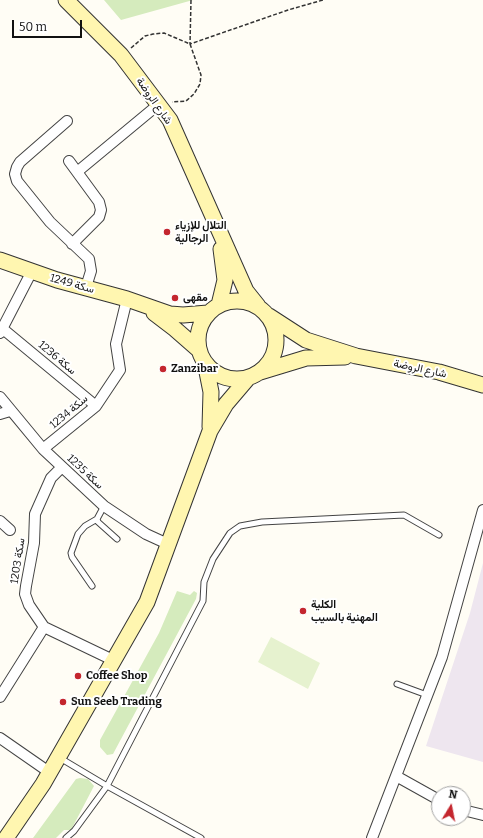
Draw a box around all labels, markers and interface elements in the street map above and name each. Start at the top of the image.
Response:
scale bar [14,12,84,38]
text: 50 m [19,20,47,34]
street label: شارع الروضة [133,75,175,127]
place label: التلال للإزياء الرجالية [175,219,227,245]
marker: التلال للإزياء الرجالية [162,227,172,237]
street label: سكة 1249 [48,271,96,297]
place label: مقهى [183,291,208,305]
marker: مقهى [170,293,180,303]
street label: سكة 1236 [35,338,79,378]
street label: شارع الروضة [392,357,448,381]
place label: Zanzibar [171,362,218,376]
marker: Zanzibar [158,364,168,374]
street label: سكة 1234 [47,392,91,432]
street label: سكة 1235 [64,452,106,492]
street label: سكة 1203 [8,537,28,585]
place label: الكلية المهنية بالسيب [311,598,378,624]
marker: الكلية المهنية بالسيب [298,606,308,616]
place label: Coffee Shop [86,669,148,683]
marker: Coffee Shop [73,671,83,681]
place label: Sun Seeb Trading [71,695,162,709]
marker: Sun Seeb Trading [58,697,68,707]
north arrow [431,786,471,826]
text: N [448,788,458,802]

